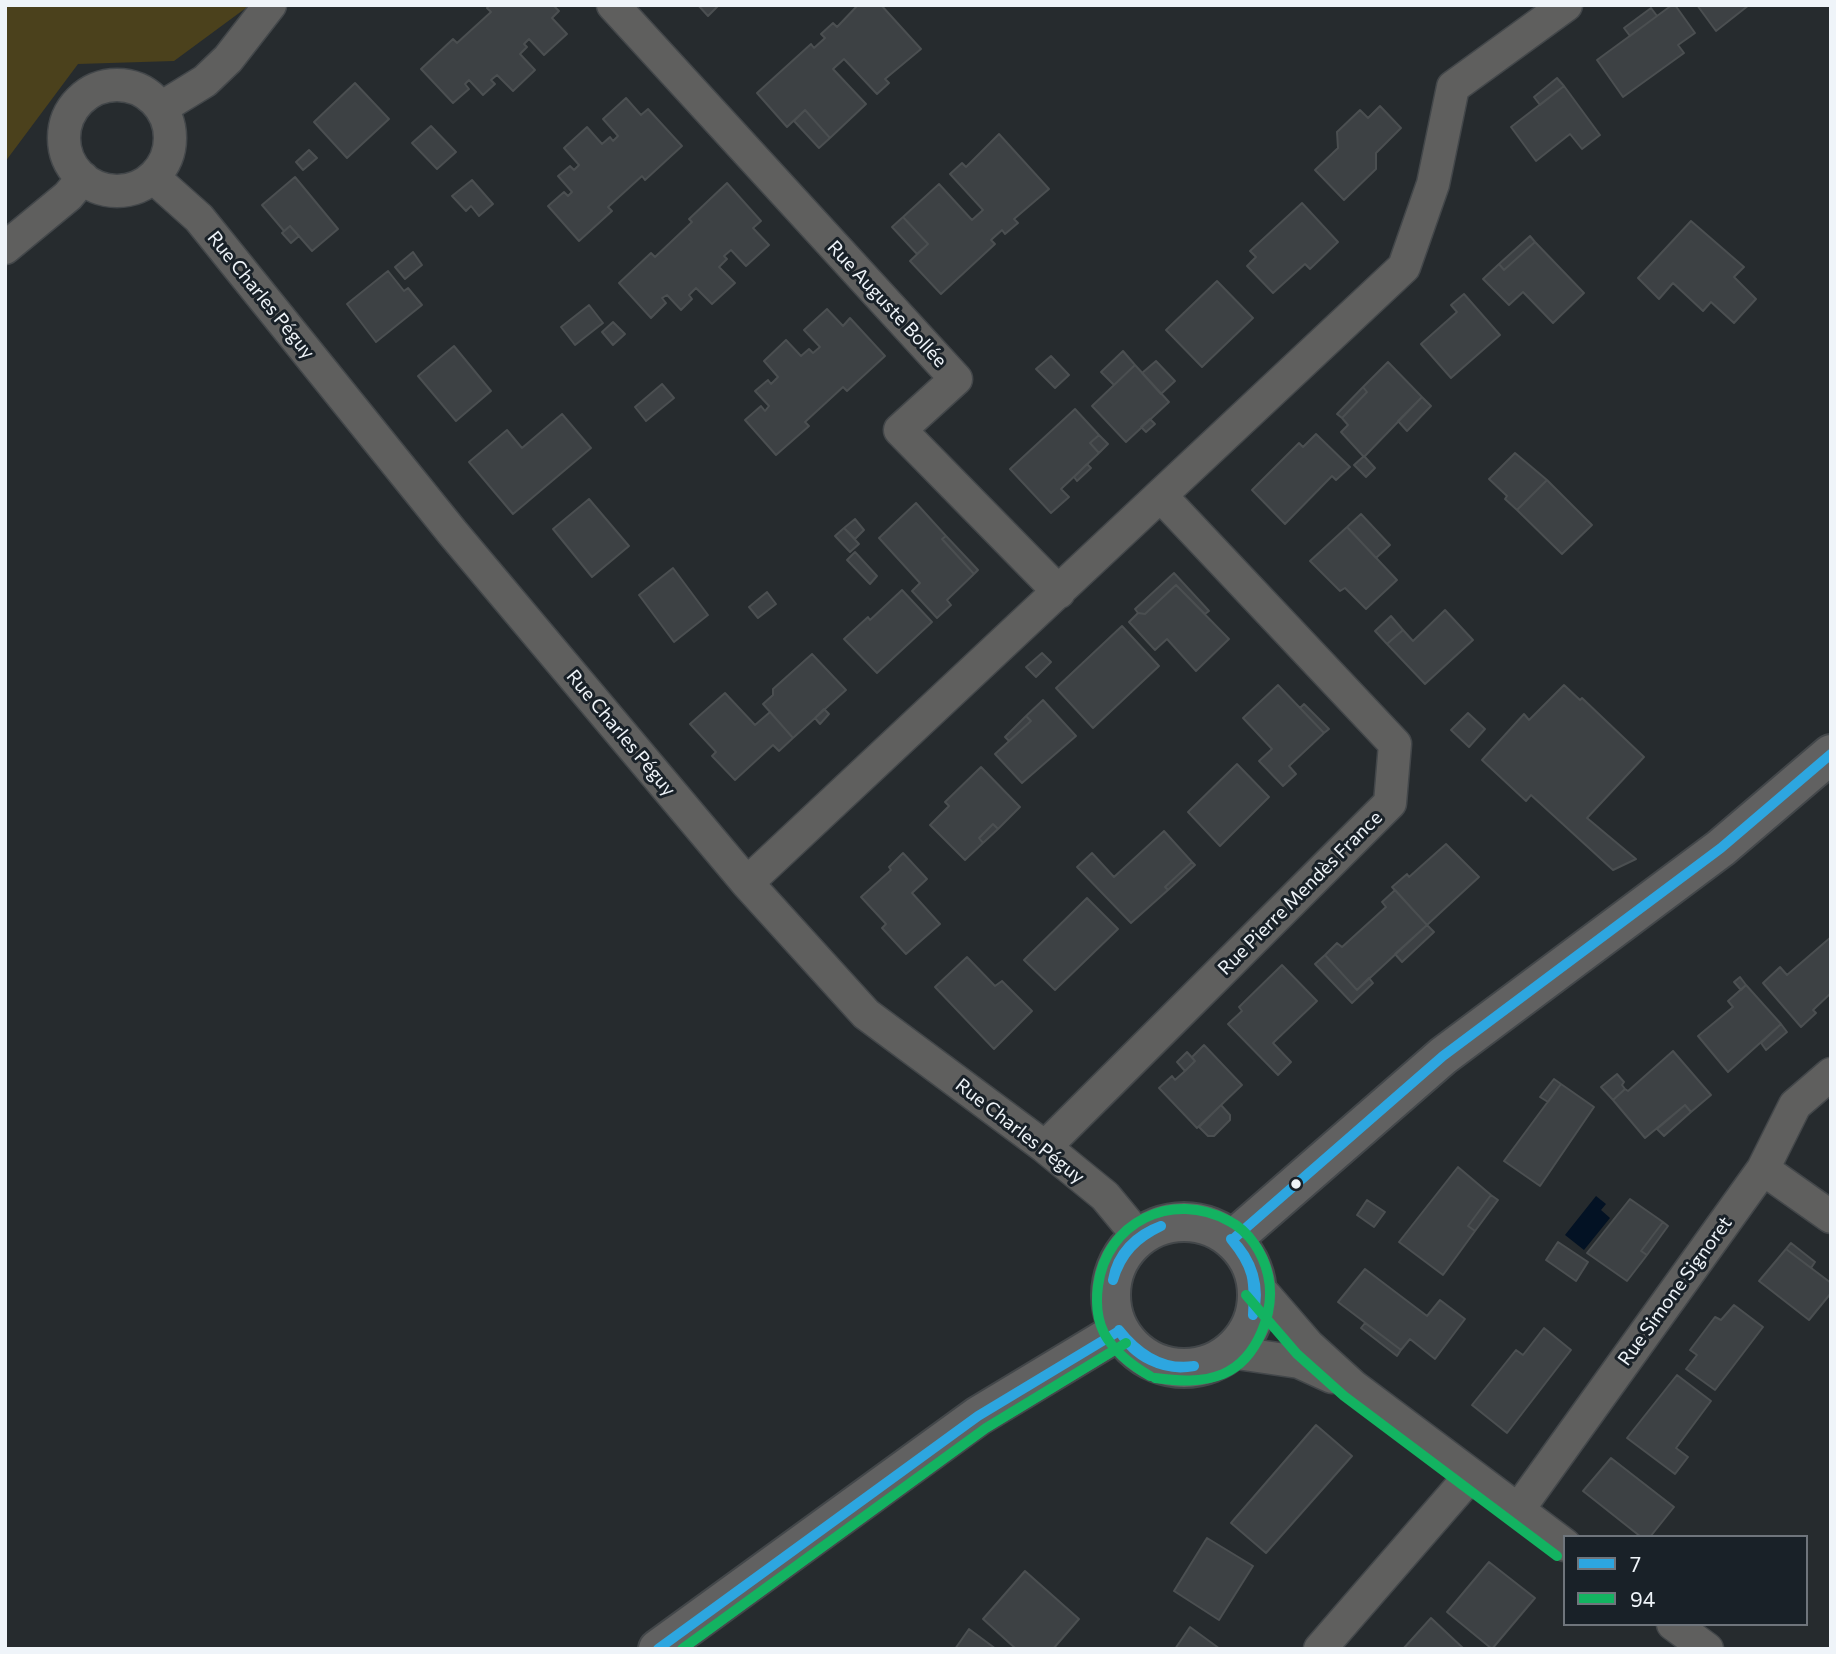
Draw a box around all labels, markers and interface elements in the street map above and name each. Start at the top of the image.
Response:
street label: Rue Charles Péguy [202,227,320,363]
street label: Rue Auguste Bollée [823,236,951,372]
street label: Rue Charles Péguy [562,665,680,801]
street label: Rue Pierre Mendès France [1213,806,1387,980]
street label: Rue Charles Péguy [951,1073,1089,1189]
unlabelled marker [1289,1177,1303,1191]
street label: Rue Simone Signoret [1613,1212,1737,1370]
legend [1563,1535,1808,1626]
text: 7 [1630,1551,1641,1576]
text: 94 [1630,1586,1655,1611]

